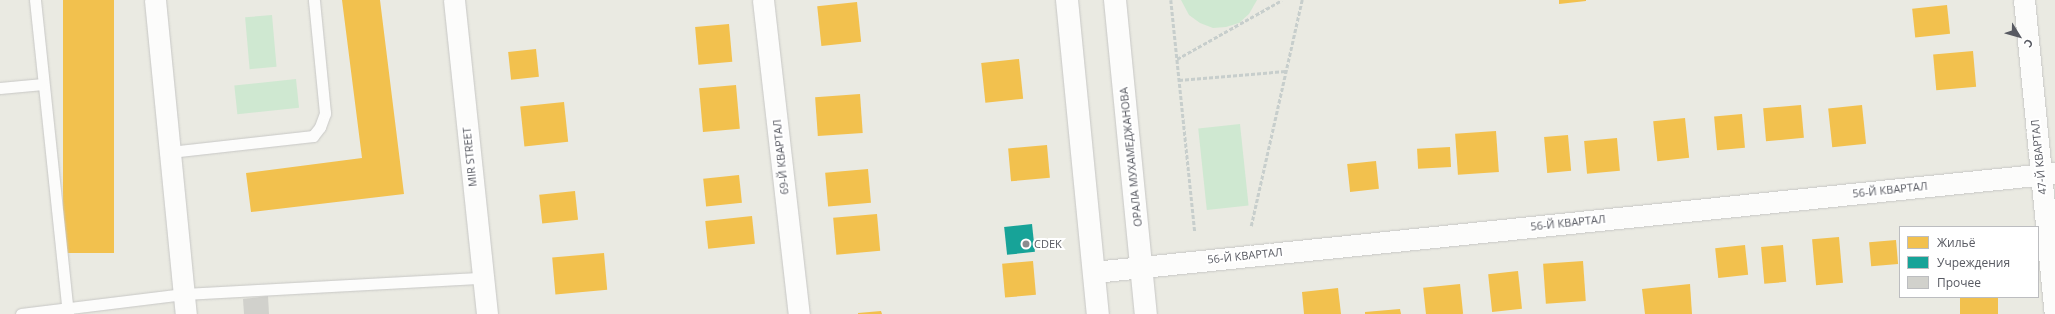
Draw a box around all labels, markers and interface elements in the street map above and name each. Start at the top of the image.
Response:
north arrow [1999,16,2039,56]
text: С [2021,36,2037,51]
street label: ОРАЛА МУХАМЕДЖАНОВА [1117,87,1145,227]
street label: 69-Й КВАРТАЛ [770,119,792,195]
street label: 47-Й КВАРТАЛ [2028,119,2050,195]
street label: MIR STREET [460,127,480,187]
street label: 56-Й КВАРТАЛ [1852,179,1928,201]
street label: 56-Й КВАРТАЛ [1530,212,1606,234]
legend [1899,226,2039,298]
text: Жильё [1937,234,1975,251]
place label: CDEK [1034,237,1062,251]
marker: CDEK [1021,239,1031,249]
street label: 56-Й КВАРТАЛ [1207,245,1283,267]
text: Учреждения [1937,254,2010,271]
text: Прочее [1937,274,1981,291]

